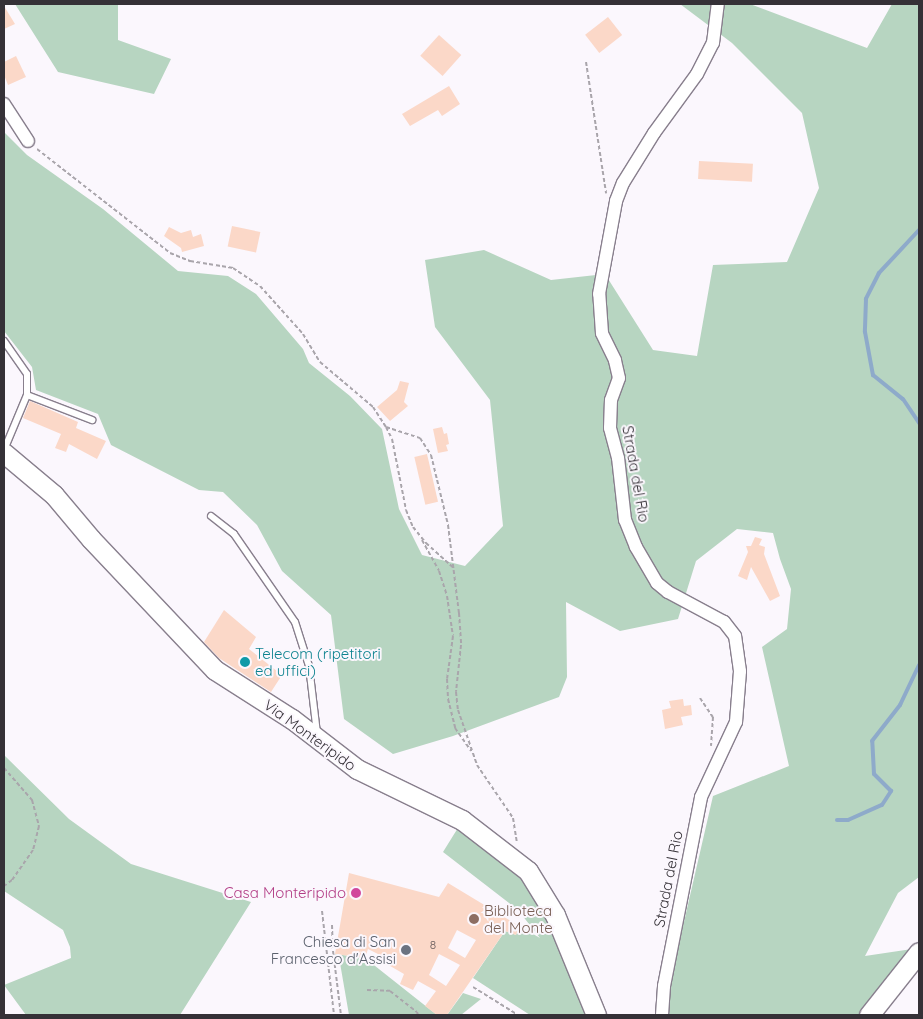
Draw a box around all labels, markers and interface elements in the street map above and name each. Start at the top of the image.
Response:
street label: Strada del Rio [619,424,653,524]
place label: Telecom (ripetitori ed uffici) [255,644,381,679]
marker: Telecom (ripetitori ed uffici) [239,656,251,668]
street label: Via Monteripido [260,696,360,774]
street label: Strada del Rio [650,829,686,929]
place label: Casa Monteripido [224,884,346,902]
marker: Casa Monteripido [350,887,362,899]
place label: Biblioteca del Monte [484,901,553,936]
marker: Biblioteca del Monte [468,913,480,925]
place label: Chiesa di San Francesco d'Assisi [271,932,396,967]
house number: 8 [430,938,436,952]
marker: Chiesa di San Francesco d'Assisi [400,944,412,956]

